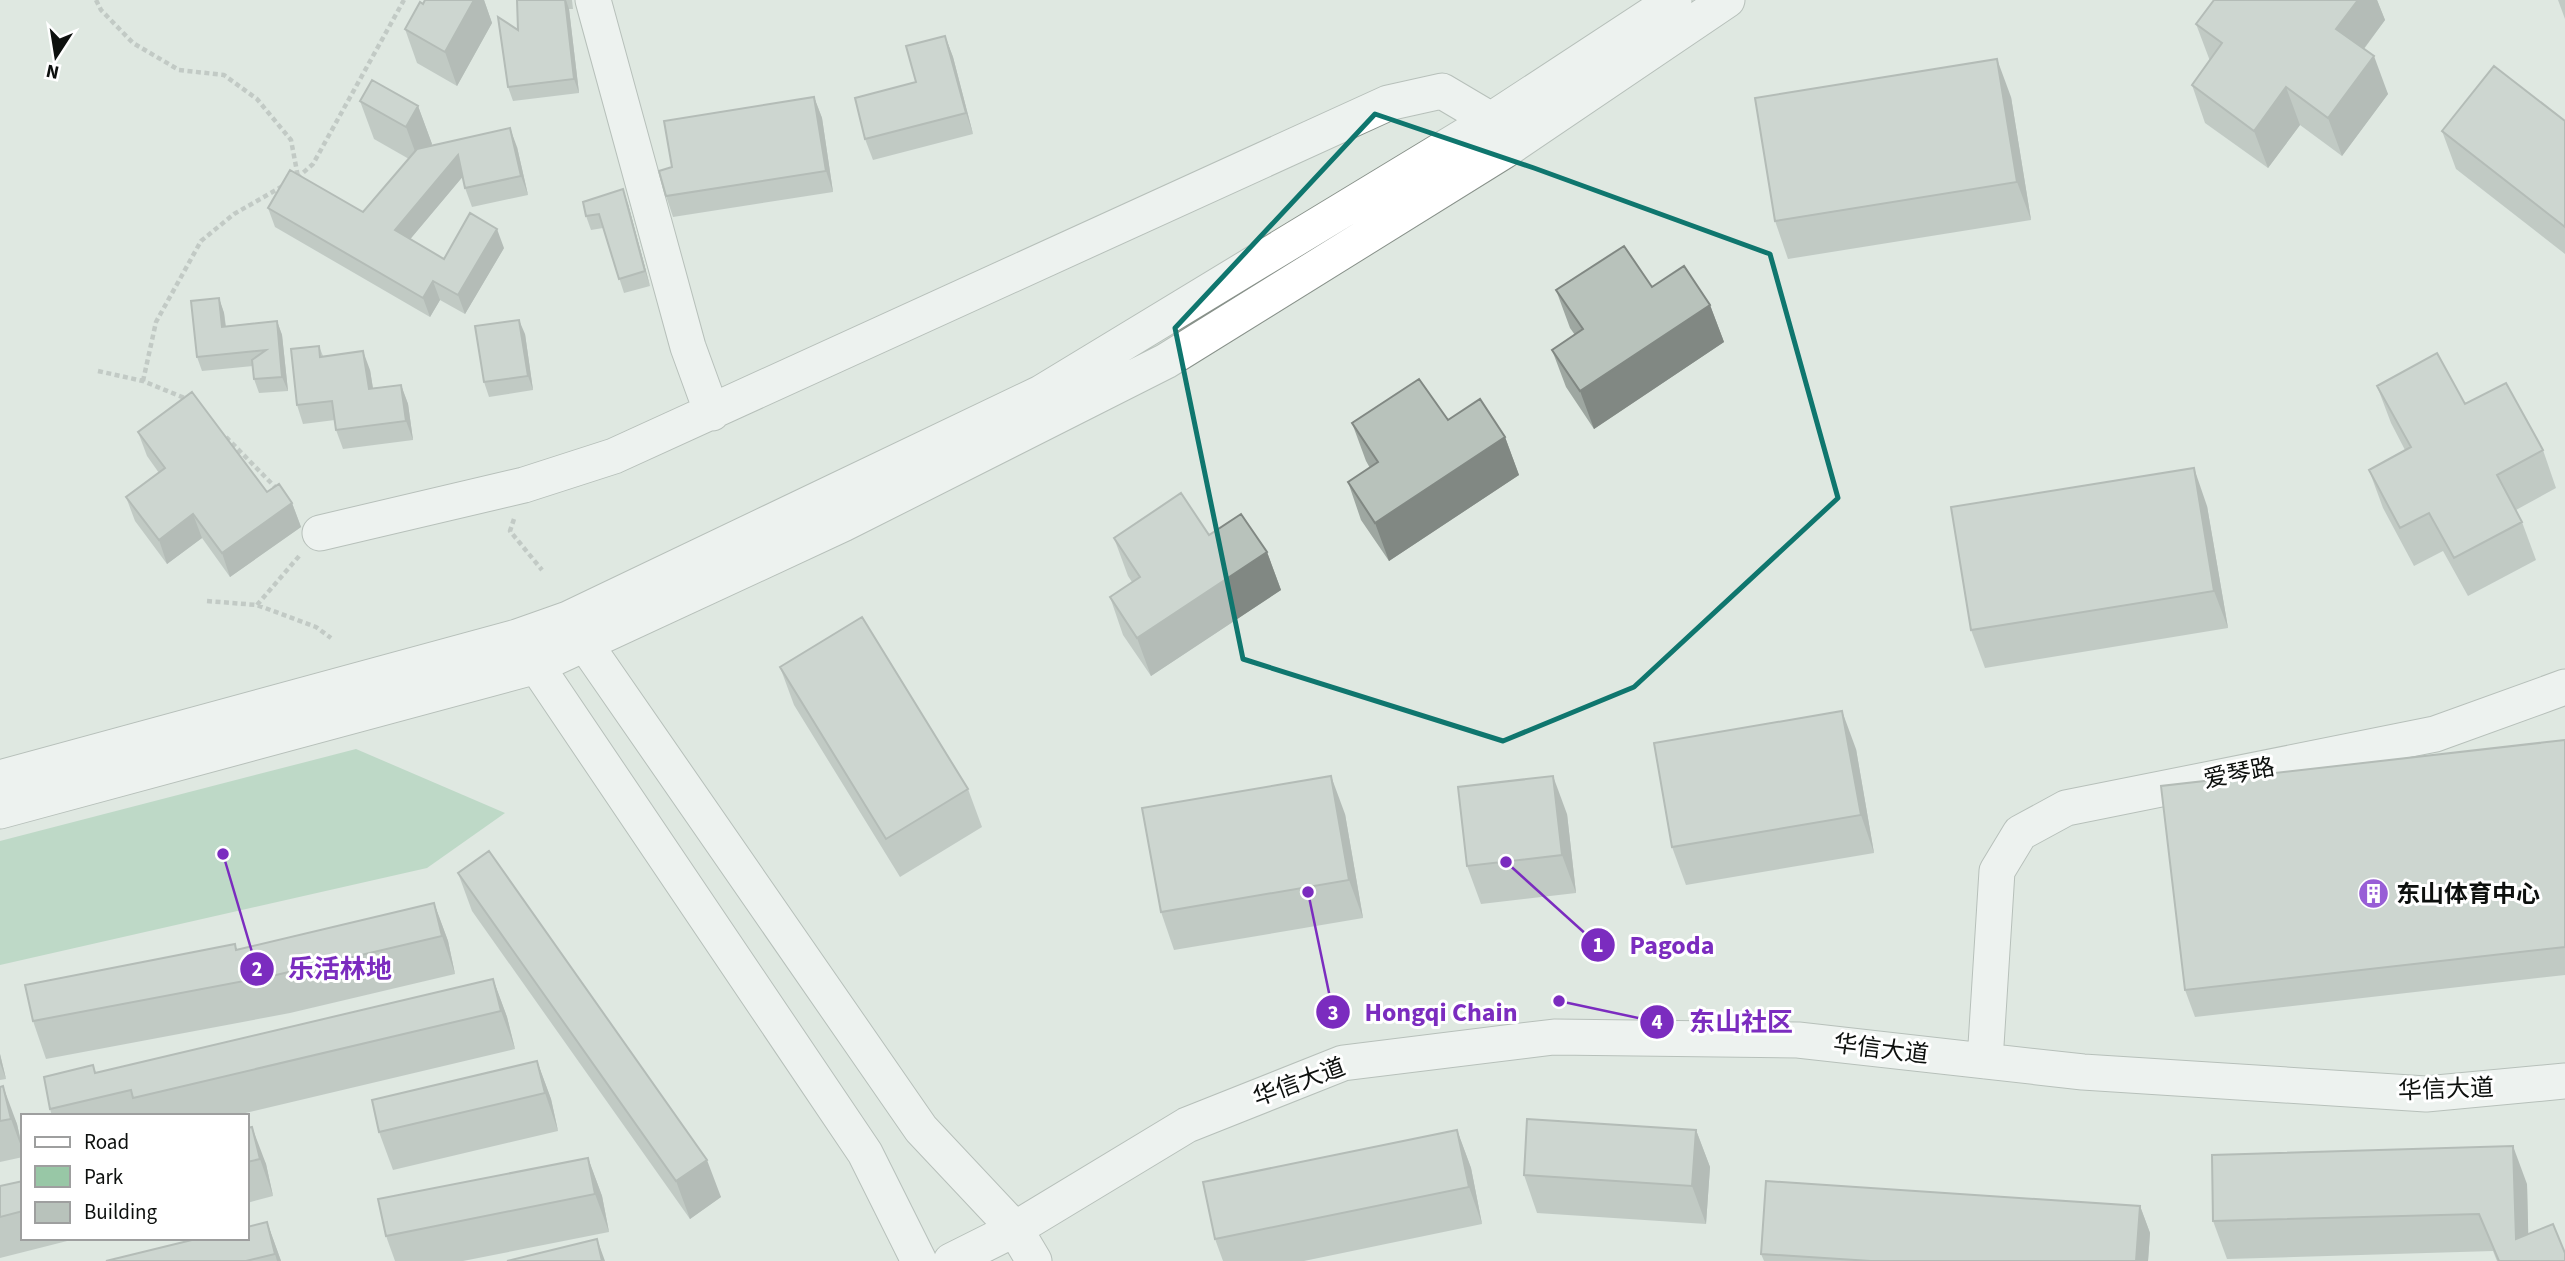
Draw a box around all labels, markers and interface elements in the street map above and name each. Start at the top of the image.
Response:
north arrow [21,21,91,91]
text: N [44,57,62,86]
street label: 爱琴路 [2200,749,2278,798]
building icon: 东山体育中心 [2356,877,2390,911]
place label: 东山体育中心 [2396,877,2540,912]
callout: Pagoda [1581,921,1729,968]
text: Pagoda [1630,927,1714,964]
text: 1 [1592,930,1604,960]
callout: 乐活林地 [239,945,406,992]
text: 乐活林地 [288,951,392,988]
text: 2 [251,954,263,984]
callout: Hongqi Chain [1315,989,1531,1036]
text: Hongqi Chain [1364,994,1518,1031]
text: 3 [1327,998,1339,1028]
callout: 东山社区 [1640,998,1807,1045]
text: 东山社区 [1689,1004,1793,1041]
text: 4 [1651,1007,1663,1037]
street label: 华信大道 [1831,1026,1931,1073]
street label: 华信大道 [1248,1050,1350,1115]
street label: 华信大道 [2397,1070,2495,1109]
legend [21,1114,248,1240]
text: Road [84,1127,129,1157]
text: Park [84,1162,124,1192]
text: Building [84,1197,158,1227]

